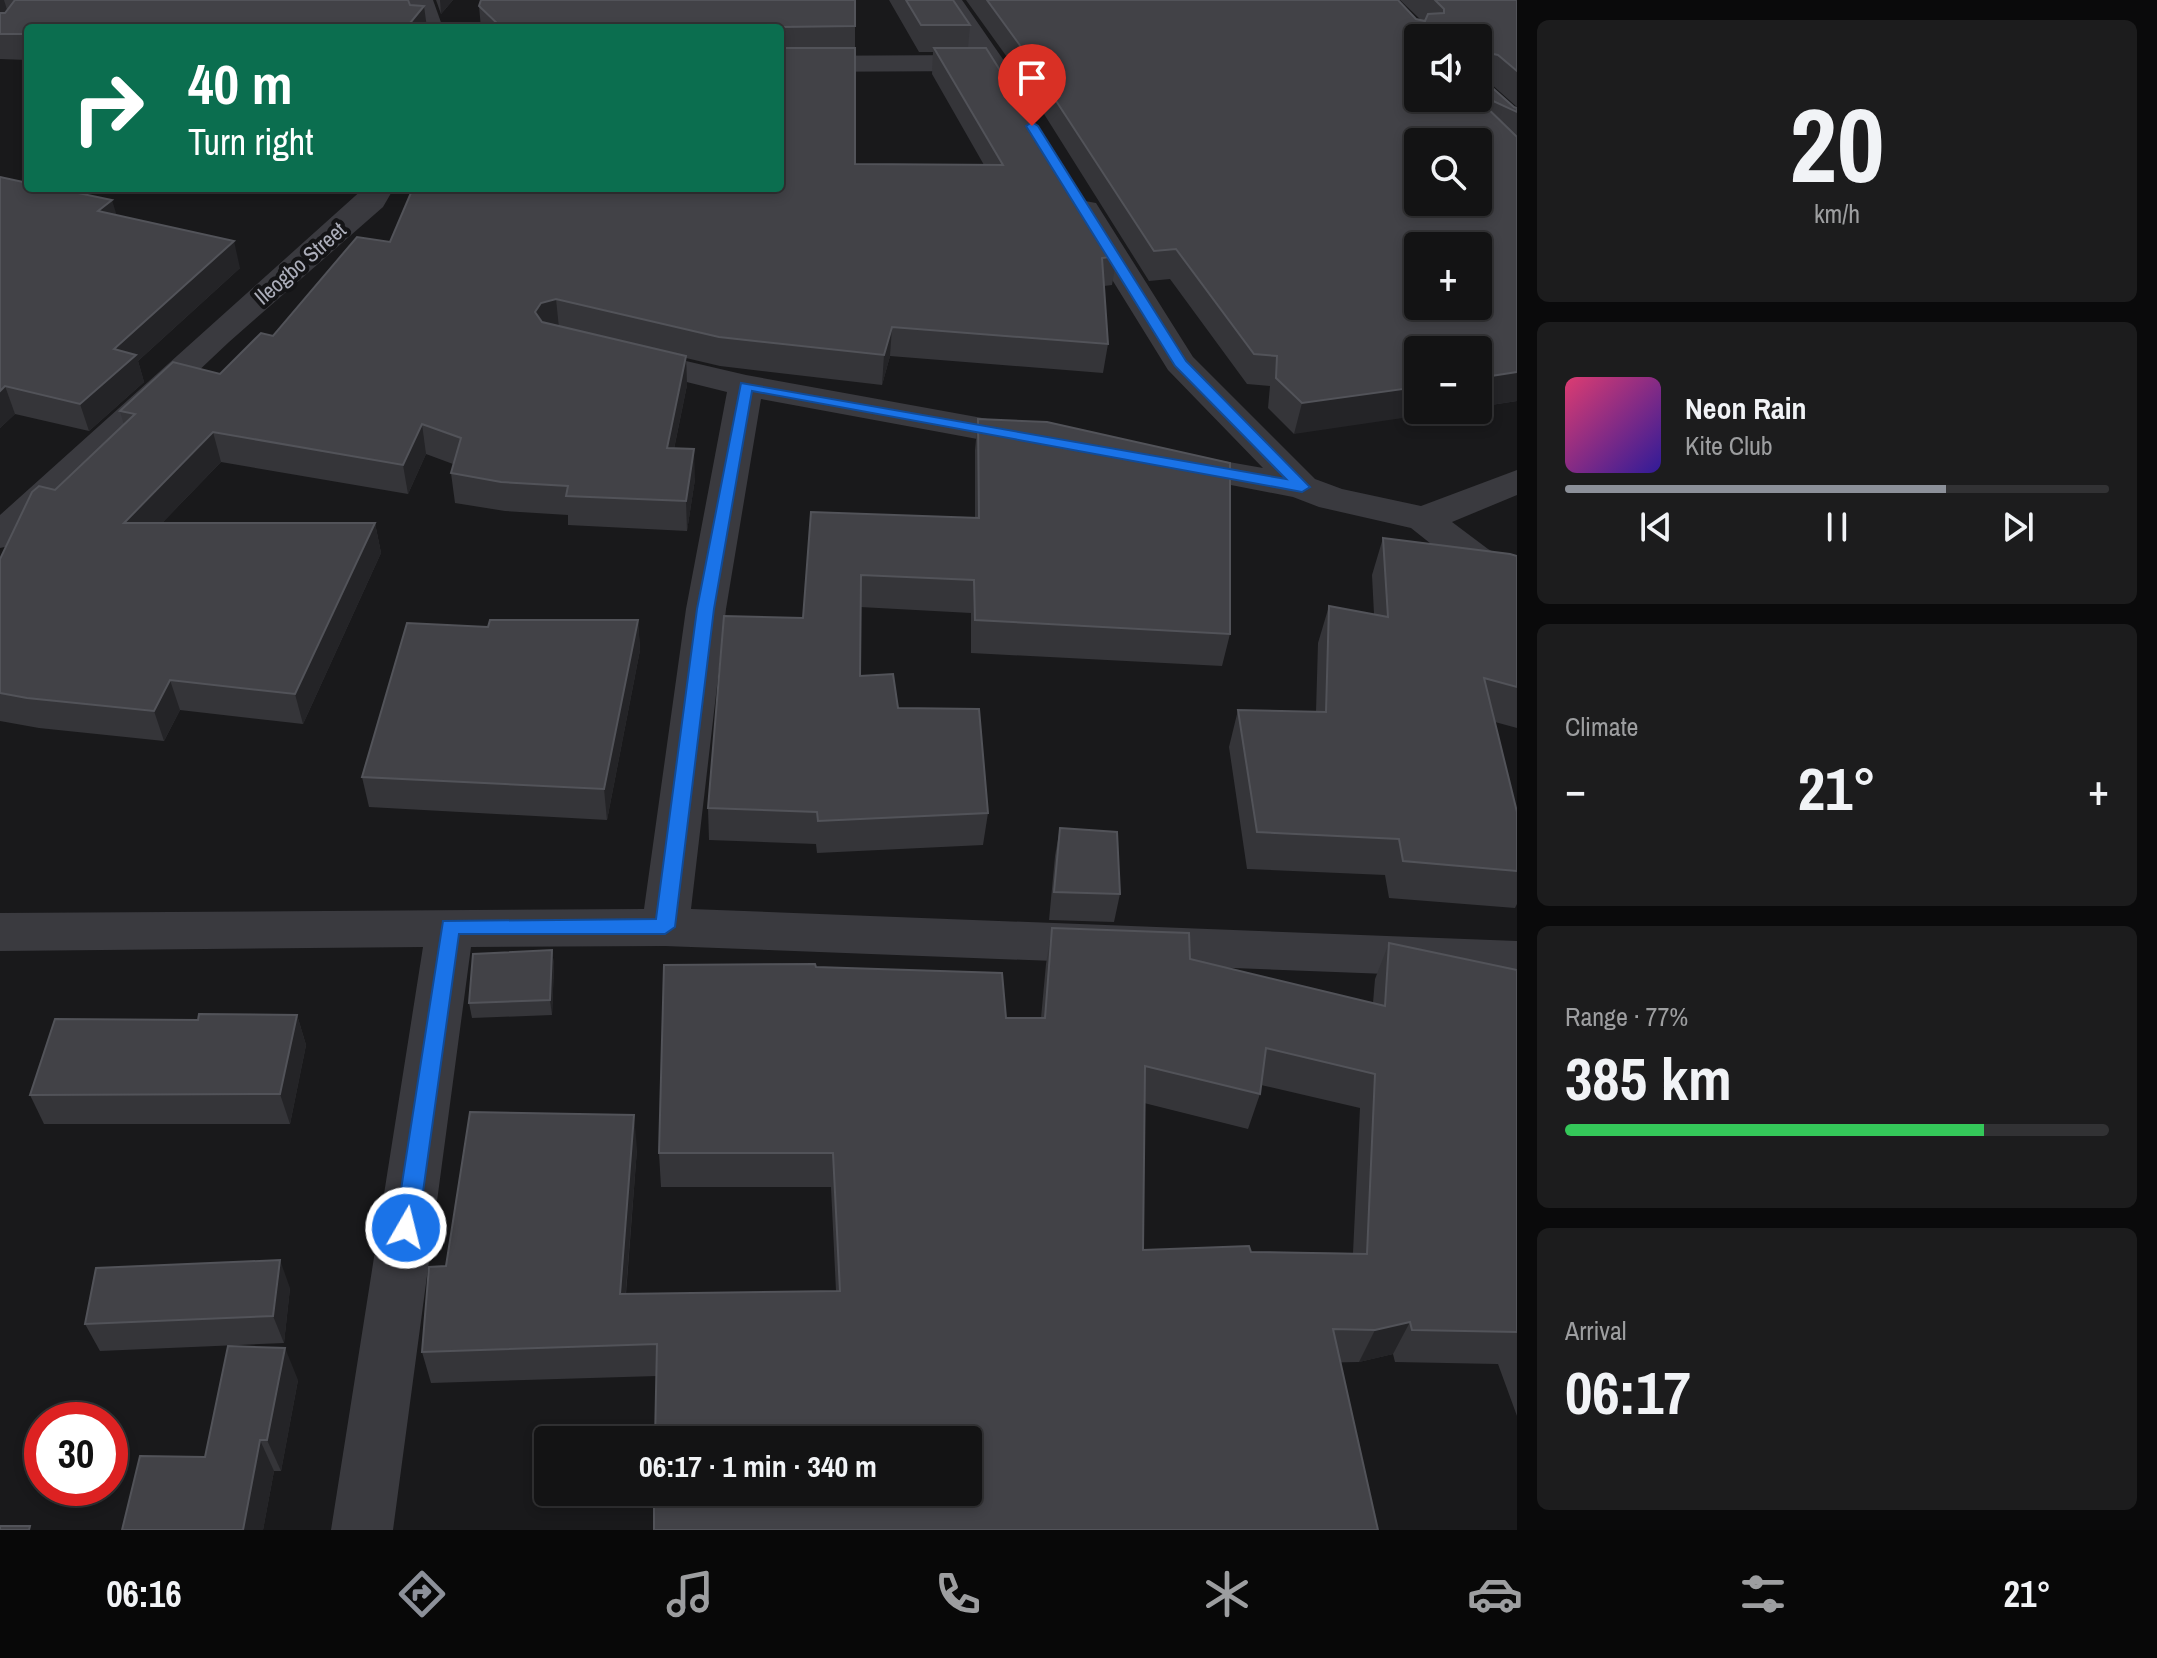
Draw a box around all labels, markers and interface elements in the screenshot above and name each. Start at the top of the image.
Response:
map controls [1404,24,1492,424]
button: sound [1404,24,1492,112]
pin [998,44,1066,126]
text: 40 m [188,46,293,121]
icon: right [56,56,160,160]
icon: arrive [1010,56,1054,100]
text: 20 [1790,74,1884,214]
text: Turn right [188,118,313,166]
button: search [1404,128,1492,216]
text: km/h [1814,196,1860,231]
street label: Ileogbo Street [248,215,352,311]
button: + [1404,232,1492,320]
button: − [1404,336,1492,424]
text: Neon Rain [1685,388,1807,428]
text: Kite Club [1685,428,1773,463]
icon: previous [1634,505,1678,549]
icon: pause [1815,505,1859,549]
icon: next [1996,505,2040,549]
text: Climate [1565,709,1638,744]
text: 21° [1798,748,1876,829]
text: − [1565,759,1586,819]
text: + [2088,759,2109,819]
text: Range · 77% [1565,999,1688,1034]
text: 385 km [1565,1038,1732,1119]
position arrow [364,1186,448,1270]
text: Arrival [1565,1313,1627,1348]
text: 06:17 [1565,1352,1691,1433]
speed limit sign: 30 [24,1402,128,1506]
text: 06:17 · 1 min · 340 m [639,1446,877,1486]
icon: directions [394,1566,450,1622]
icon: music [662,1566,718,1622]
icon: phone [930,1566,986,1622]
icon: climate [1199,1566,1255,1622]
icon: car [1467,1566,1523,1622]
icon: filters [1735,1566,1791,1622]
text: 06:16 [106,1570,182,1618]
text: 21° [2004,1570,2051,1618]

